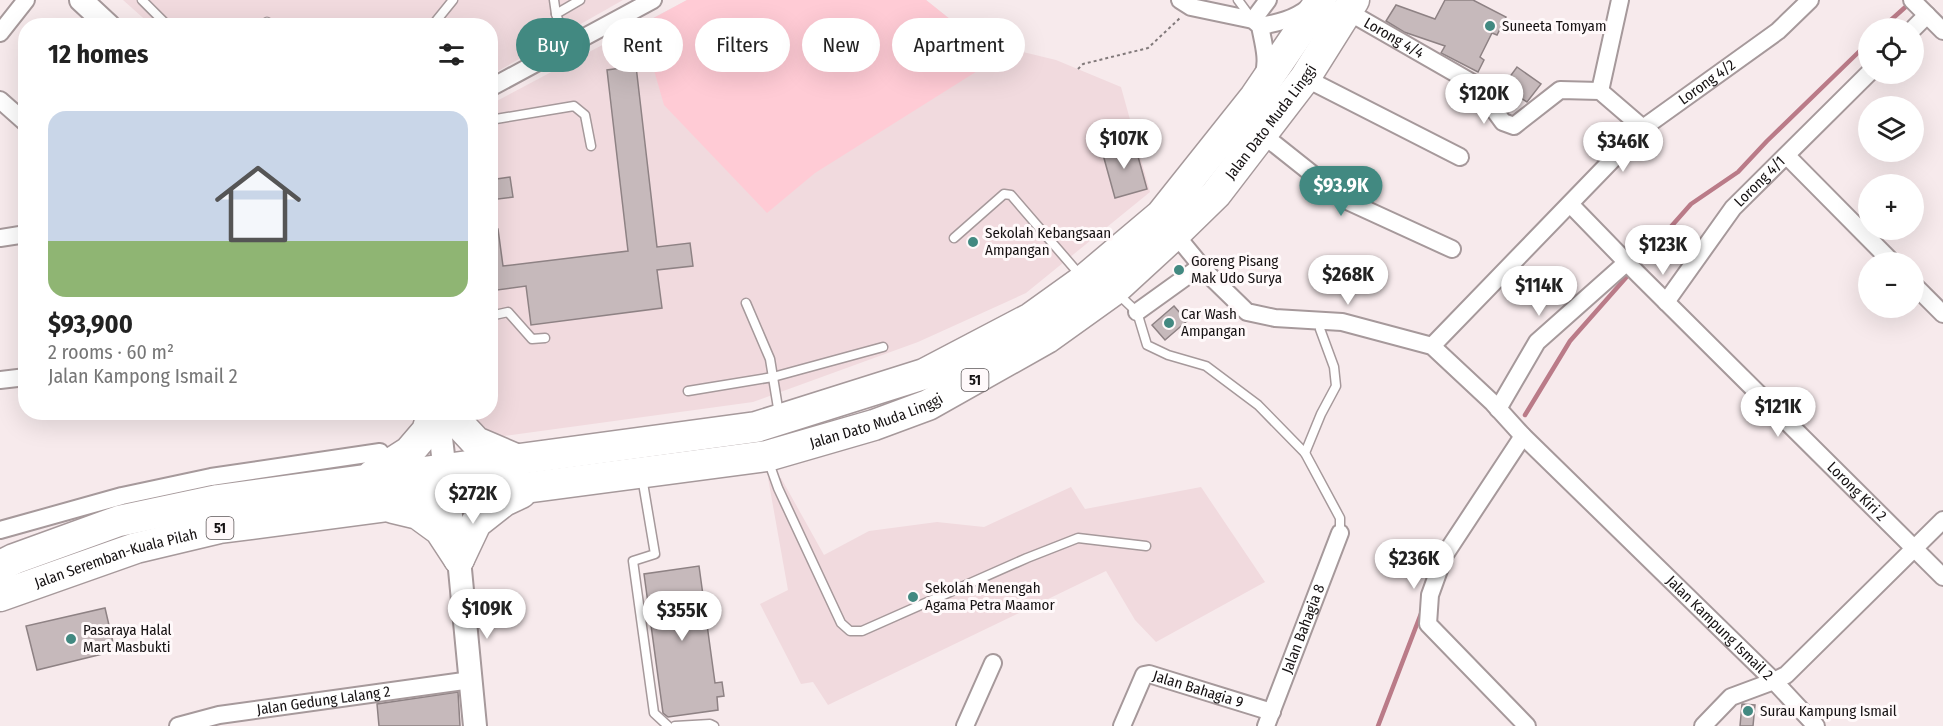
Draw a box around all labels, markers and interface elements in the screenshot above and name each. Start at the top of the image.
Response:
street label: Lorong 4/4 [1361,14,1427,62]
place label: Suneeta Tomyam [1502,17,1607,35]
chip: Buy [516,18,590,72]
chip: Rent [602,18,683,72]
chip: Filters [695,18,790,72]
chip: New [802,18,880,72]
chip: Apartment [892,18,1025,72]
map controls [1858,18,1924,318]
button: locate [1858,18,1924,84]
marker: Suneeta Tomyam [1483,19,1497,33]
icon: filters [435,38,468,71]
text: 12 homes [48,39,148,70]
street label: Lorong 4/2 [1675,56,1739,109]
street label: Jalan Dato Muda Linggi [1222,61,1320,183]
pin: $120K [1442,74,1526,125]
text: $120K [1459,81,1509,105]
button: layers [1858,96,1924,162]
pin: $107K [1082,119,1166,170]
pin: $346K [1581,122,1665,173]
text: $107K [1100,126,1148,150]
text: $346K [1597,129,1649,153]
icon: home [204,150,312,258]
street label: Lorong 4/1 [1730,152,1789,211]
pin: $93.9K [1292,166,1390,217]
text: $93.9K [1313,173,1369,197]
button: + [1858,174,1924,240]
place label: Sekolah Kebangsaan Ampangan [985,224,1111,259]
pin: $123K [1621,225,1705,276]
text: $123K [1639,232,1687,256]
marker: Sekolah Kebangsaan Ampangan [966,235,980,249]
place label: Goreng Pisang Mak Udo Surya [1191,252,1282,287]
button: − [1858,252,1924,318]
pin: $268K [1306,255,1390,306]
text: $268K [1322,262,1374,286]
marker: Goreng Pisang Mak Udo Surya [1172,263,1186,277]
pin: $114K [1497,266,1581,317]
text: $114K [1515,273,1563,297]
place label: Car Wash Ampangan [1181,305,1246,340]
text: $93,900 [48,309,133,340]
marker: Car Wash Ampangan [1162,316,1176,330]
text: 2 rooms · 60 m² [48,340,174,364]
text: Jalan Kampong Ismail 2 [48,364,238,388]
road number: 51 [962,369,988,391]
pin: $121K [1736,387,1820,438]
street label: Jalan Dato Muda Linggi [808,389,946,452]
text: $121K [1755,394,1801,418]
street label: Lorong Kiri 2 [1823,458,1890,525]
pin: $272K [431,474,515,525]
text: $272K [449,481,497,505]
road number: 51 [206,517,234,539]
street label: Jalan Seremban-Kuala Pilah [32,525,199,592]
pin: $236K [1372,539,1456,590]
text: $236K [1389,546,1439,570]
street label: Jalan Kampung Ismail 2 [1662,572,1777,684]
place label: Sekolah Menengah Agama Petra Maamor [925,579,1055,614]
street label: Jalan Bahagia 8 [1278,582,1328,676]
pin: $109K [445,589,529,640]
marker: Sekolah Menengah Agama Petra Maamor [906,590,920,604]
pin: $355K [640,591,724,642]
text: $109K [462,596,512,620]
text: $355K [657,598,707,622]
place label: Pasaraya Halal Mart Masbukti [83,621,172,656]
marker: Pasaraya Halal Mart Masbukti [64,632,78,646]
street label: Jalan Bahagia 9 [1151,667,1245,712]
street label: Jalan Gedung Lalang 2 [256,682,392,719]
place label: Surau Kampung Ismail [1760,702,1897,720]
marker: Surau Kampung Ismail [1741,704,1755,718]

